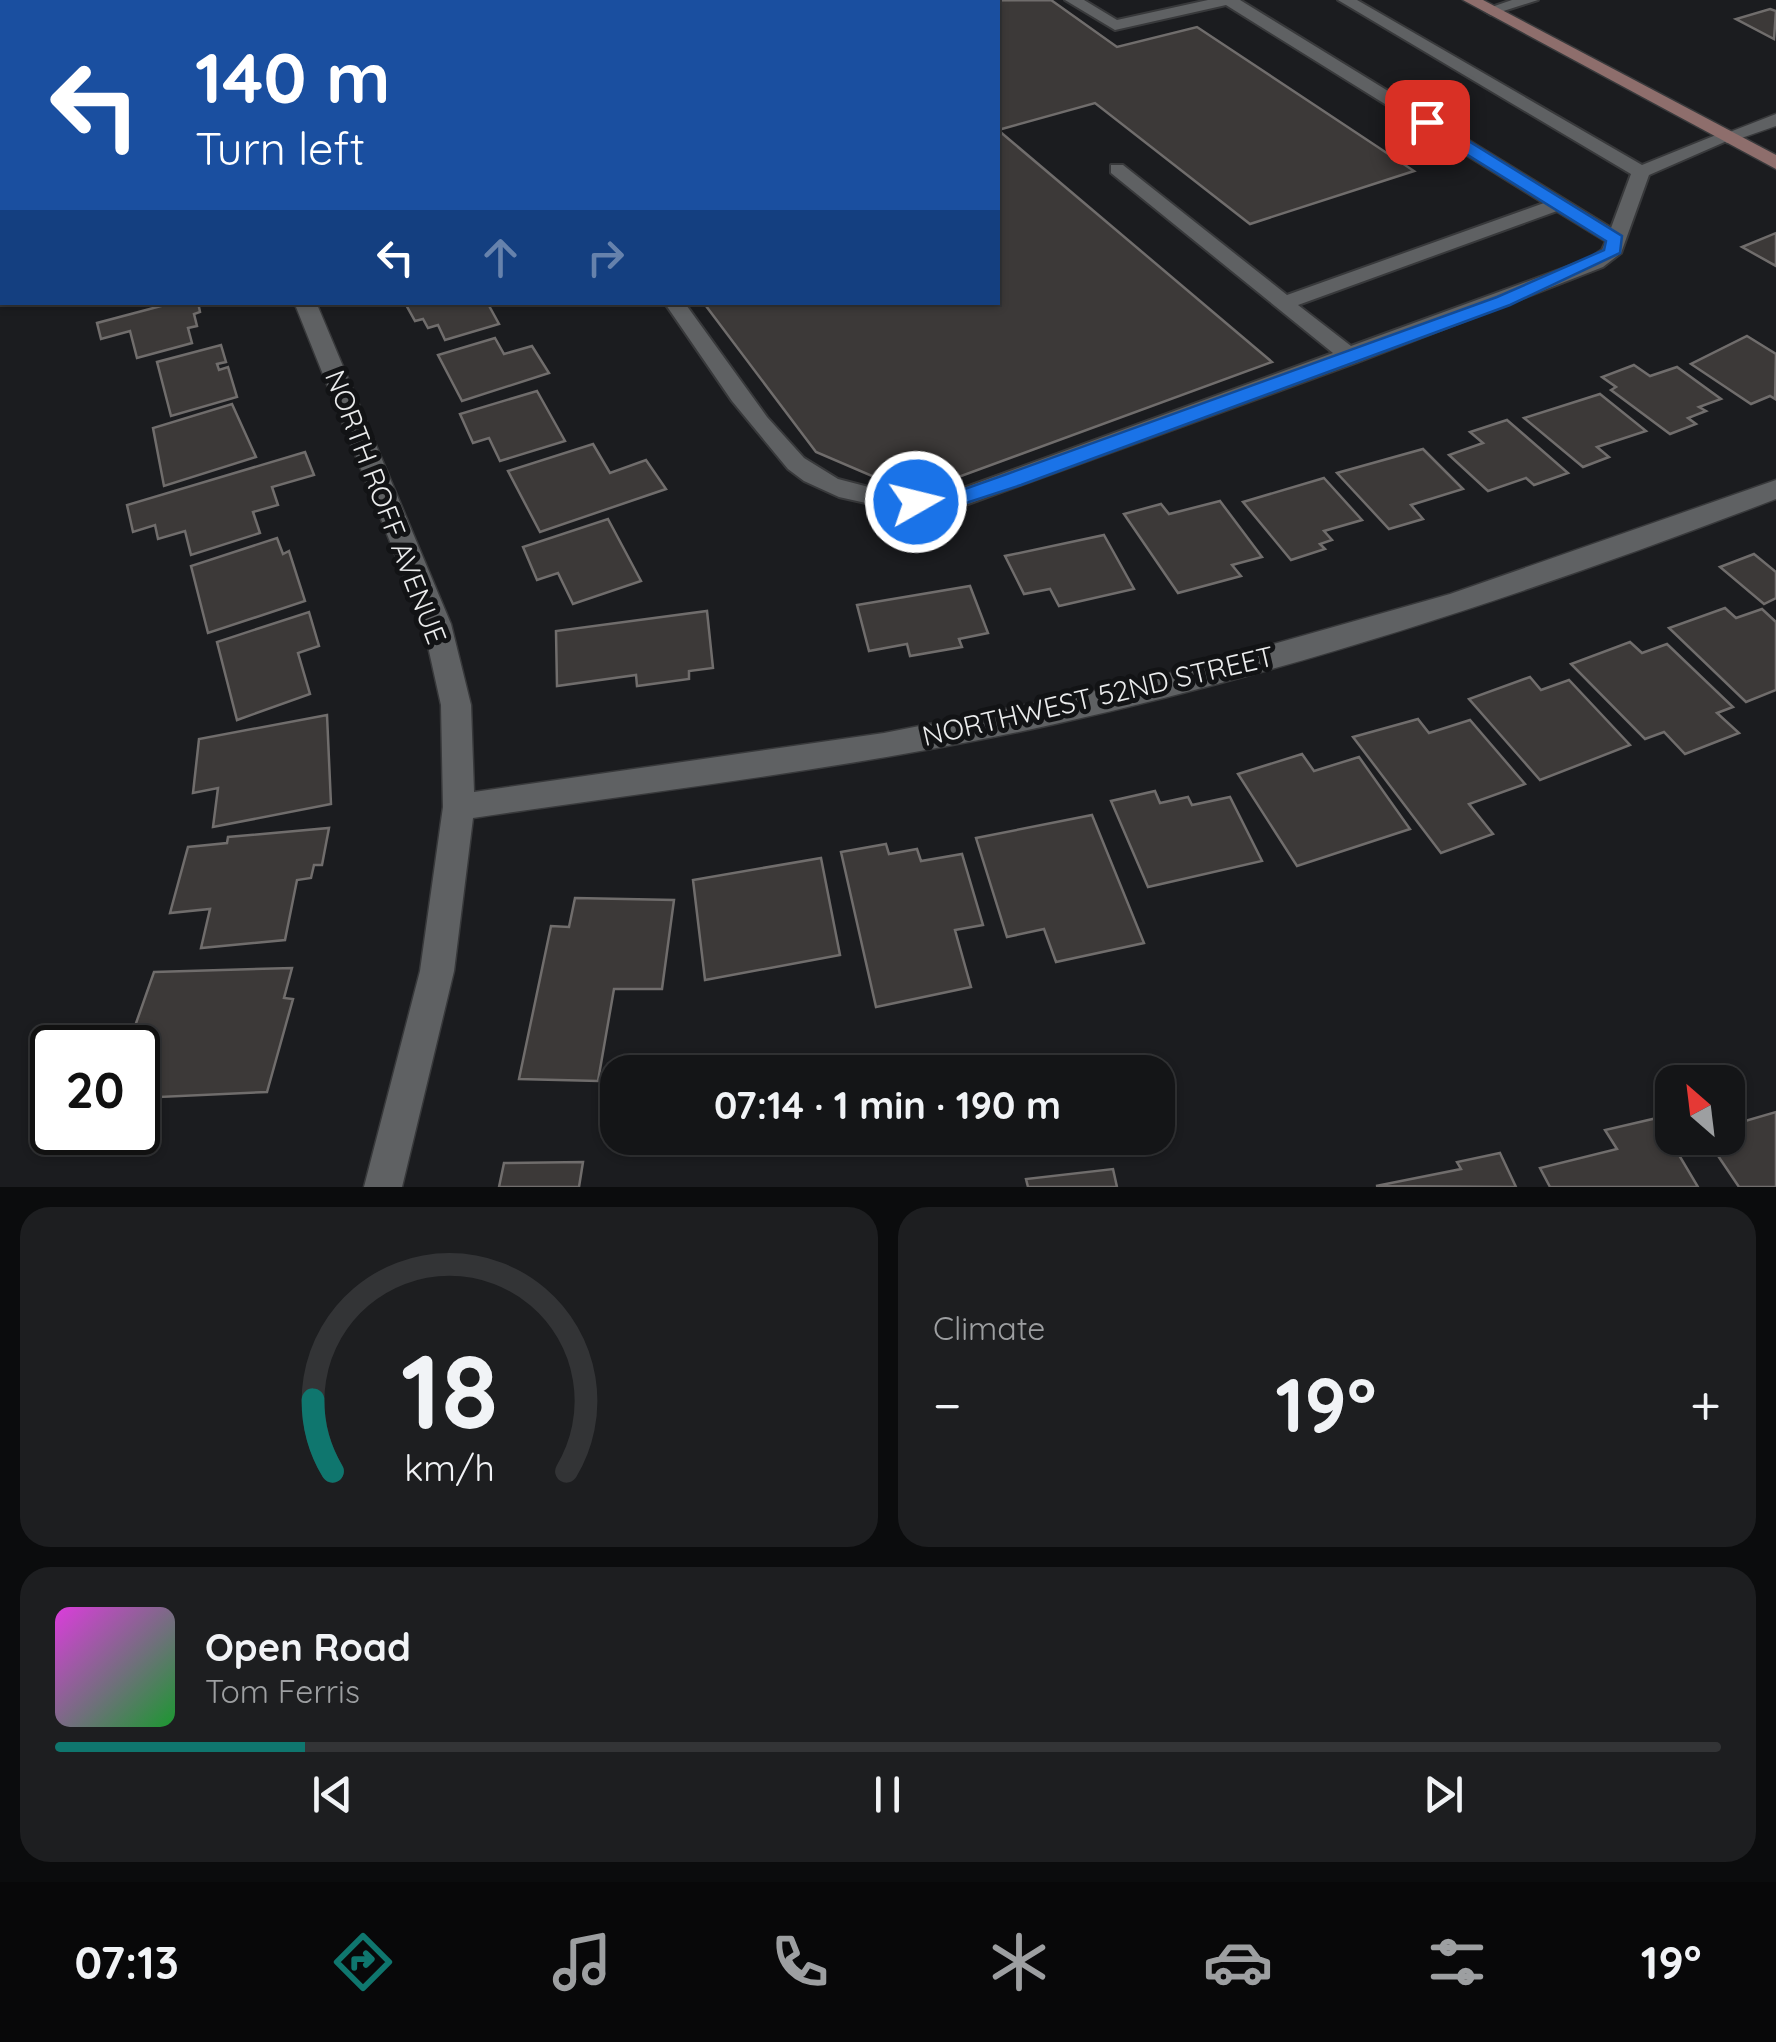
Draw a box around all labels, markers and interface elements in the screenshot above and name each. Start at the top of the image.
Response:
text: 140 m [195,33,391,121]
icon: left [30,40,160,170]
pin [1385,80,1470,165]
icon: arrive [1400,95,1455,150]
text: Turn left [195,120,365,176]
icon: left [368,230,423,285]
icon: ahead [473,230,528,285]
icon: right [578,230,633,285]
street label: NORTH ROFF AVENUE [318,365,455,649]
position arrow [864,450,968,554]
street label: NORTHWEST 52ND STREET [919,638,1277,753]
speed limit sign: 20 [30,1025,160,1155]
north arrow [1655,1065,1745,1155]
map controls [1655,1065,1745,1155]
text: 07:14 · 1 min · 190 m [714,1081,1061,1129]
text: Climate [933,1308,1045,1348]
text: 18 [400,1325,498,1455]
text: 19° [1275,1357,1376,1451]
text: − [933,1370,962,1439]
text: + [1690,1370,1721,1439]
text: km/h [404,1445,494,1490]
text: Open Road [205,1623,411,1671]
text: Tom Ferris [205,1671,360,1711]
icon: previous [305,1767,360,1822]
icon: pause [860,1767,915,1822]
icon: next [1416,1767,1471,1822]
icon: directions [328,1927,398,1997]
icon: music [547,1927,617,1997]
icon: phone [765,1927,835,1997]
icon: climate [984,1927,1054,1997]
icon: car [1203,1927,1273,1997]
icon: filters [1422,1927,1492,1997]
text: 07:13 [74,1934,179,1990]
text: 19° [1641,1934,1701,1990]

